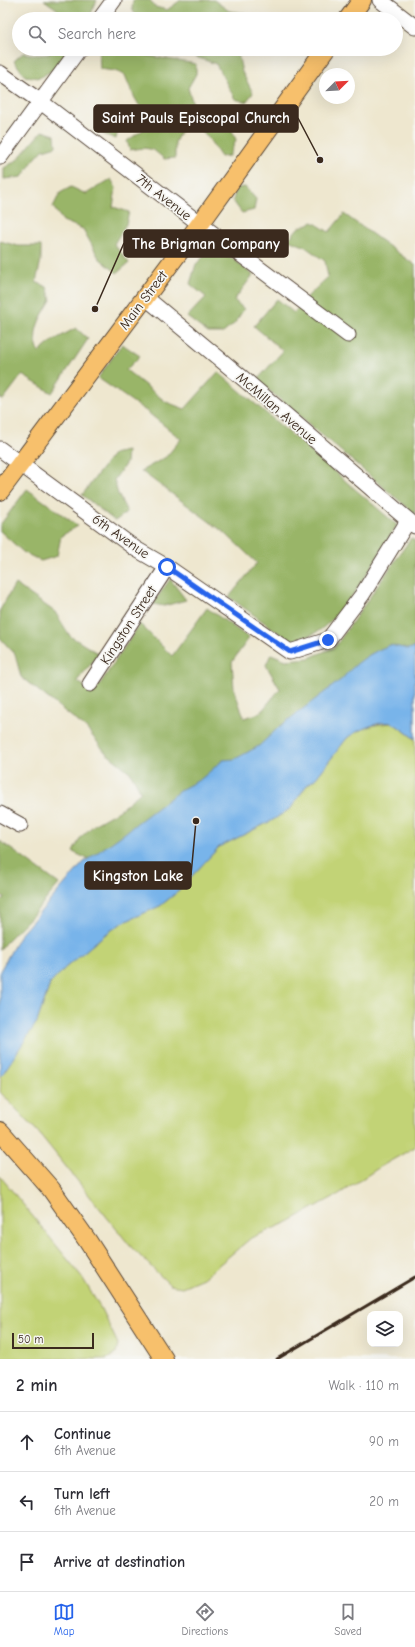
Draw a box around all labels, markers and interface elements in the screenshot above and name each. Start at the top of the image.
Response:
search box [12,12,403,56]
icon: search [26,23,48,45]
text: Search here [58,25,136,43]
north arrow [319,68,355,104]
callout: Saint Pauls Episcopal Church [94,105,298,132]
text: Saint Pauls Episcopal Church [102,109,290,127]
street label: 7th Avenue [133,171,195,224]
callout: The Brigman Company [124,230,288,257]
text: The Brigman Company [132,235,280,253]
street label: Main Street [116,267,172,333]
street label: McMillan Avenue [233,369,321,448]
street label: 6th Avenue [89,510,153,562]
route start [158,558,176,576]
street label: Kingston Street [97,582,161,668]
route end [319,631,337,649]
callout: Kingston Lake [85,862,191,889]
text: Kingston Lake [93,867,183,885]
map controls [367,1311,403,1347]
button: layers [367,1311,403,1347]
scale bar [12,1331,94,1350]
text: 50 m [18,1333,43,1346]
text: 2 min [16,1376,57,1395]
text: Walk · 110 m [328,1378,399,1393]
text: Continue [54,1425,111,1443]
icon: ahead [16,1431,38,1453]
text: 90 m [369,1434,399,1449]
text: 6th Avenue [54,1443,116,1458]
text: Turn left [54,1485,110,1503]
icon: left [16,1491,38,1513]
text: 20 m [369,1494,399,1509]
text: 6th Avenue [54,1503,116,1518]
icon: arrive [16,1551,38,1573]
text: Arrive at destination [54,1553,185,1571]
tab: Map [53,1601,75,1638]
tab: Directions [181,1601,228,1638]
tab: Saved [334,1601,362,1638]

